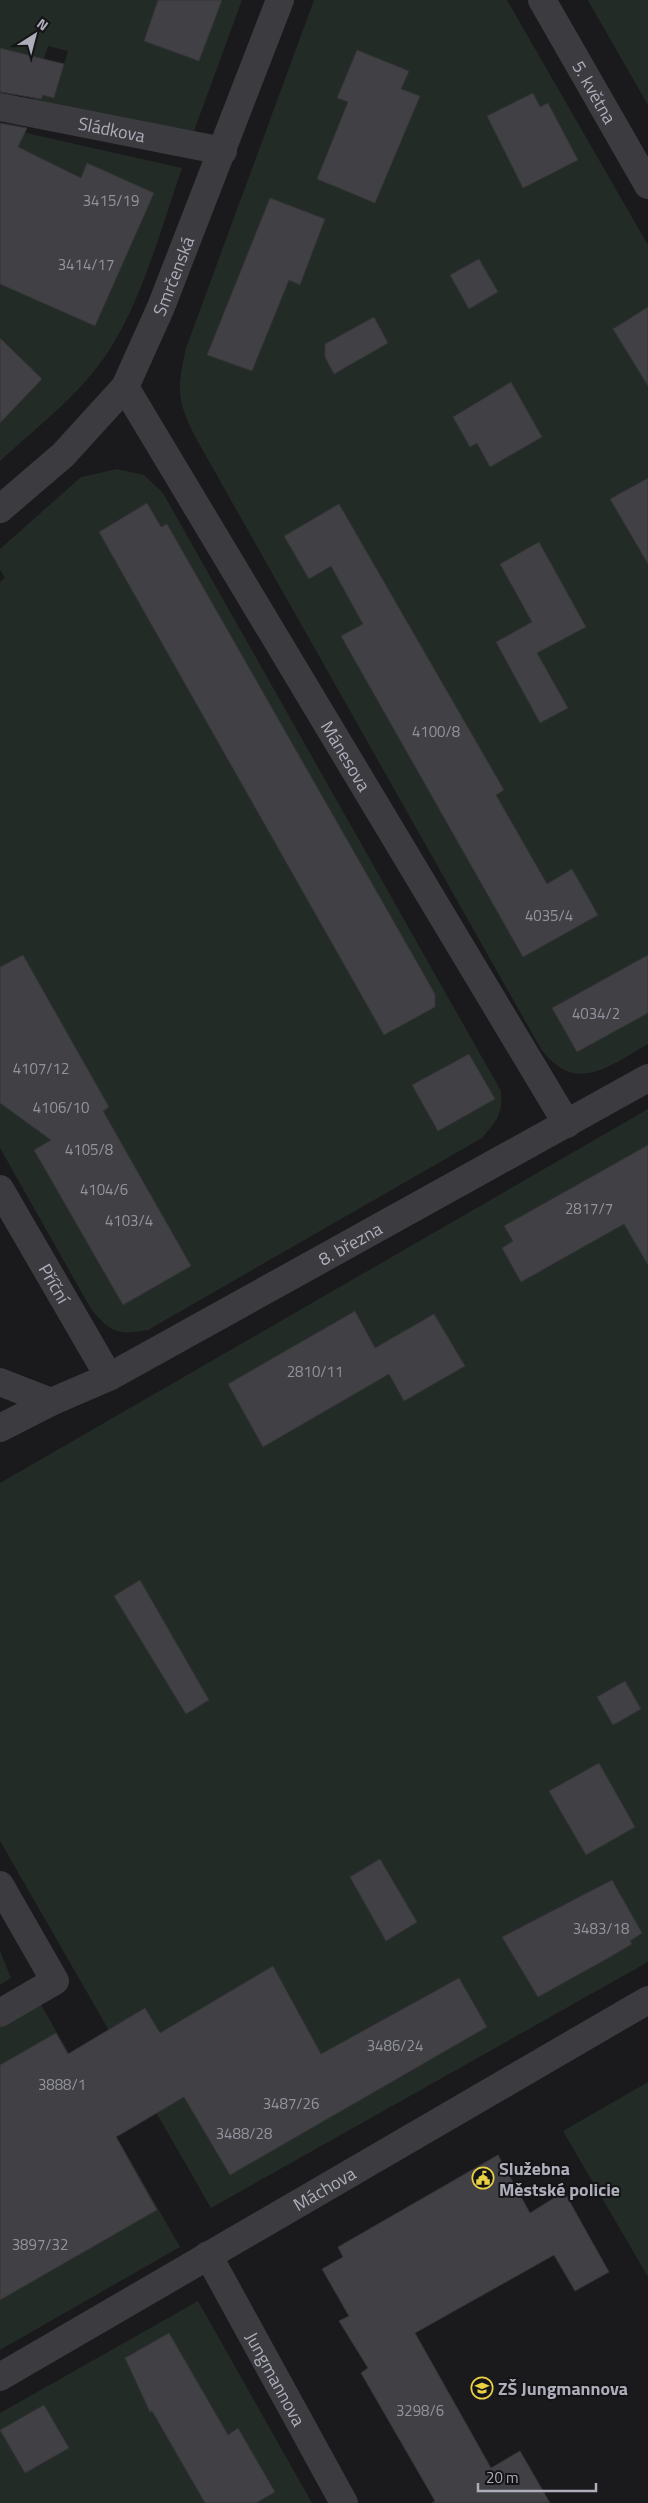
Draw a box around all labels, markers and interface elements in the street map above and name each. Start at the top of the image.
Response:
north arrow [10,10,60,60]
text: N [33,13,53,35]
street label: 5. května [566,55,624,129]
street label: Sládkova [76,109,148,149]
house number: 3415/19 [83,189,139,212]
street label: Smrčenská [145,232,201,320]
house number: 3414/17 [58,253,114,276]
street label: Mánesova [314,715,378,796]
house number: 4100/8 [412,720,460,743]
house number: 4035/4 [525,904,573,927]
house number: 4034/2 [572,1002,620,1025]
house number: 4107/12 [13,1057,69,1080]
house number: 4106/10 [33,1096,89,1119]
house number: 4105/8 [65,1138,113,1161]
house number: 4104/6 [80,1178,128,1201]
house number: 2817/7 [565,1197,613,1220]
house number: 4103/4 [105,1209,153,1232]
street label: 8. března [313,1215,387,1272]
street label: Příční [32,1258,78,1310]
house number: 2810/11 [287,1360,343,1383]
house number: 3483/18 [573,1917,629,1940]
house number: 3486/24 [367,2034,423,2057]
house number: 3888/1 [38,2073,86,2096]
house number: 3487/26 [263,2092,319,2115]
house number: 3488/28 [216,2122,272,2145]
place label: Služebna Městské policie [499,2155,620,2203]
street label: Máchova [288,2160,361,2217]
public building icon: Služebna Městské policie [471,2166,495,2190]
house number: 3897/32 [12,2233,68,2256]
street label: Jungmannova [239,2327,313,2431]
place label: ZŠ Jungmannova [498,2375,628,2402]
school or university icon: ZŠ Jungmannova [470,2376,494,2400]
house number: 3298/6 [396,2399,444,2422]
scale bar [478,2460,596,2492]
text: 20 m [486,2466,519,2489]

